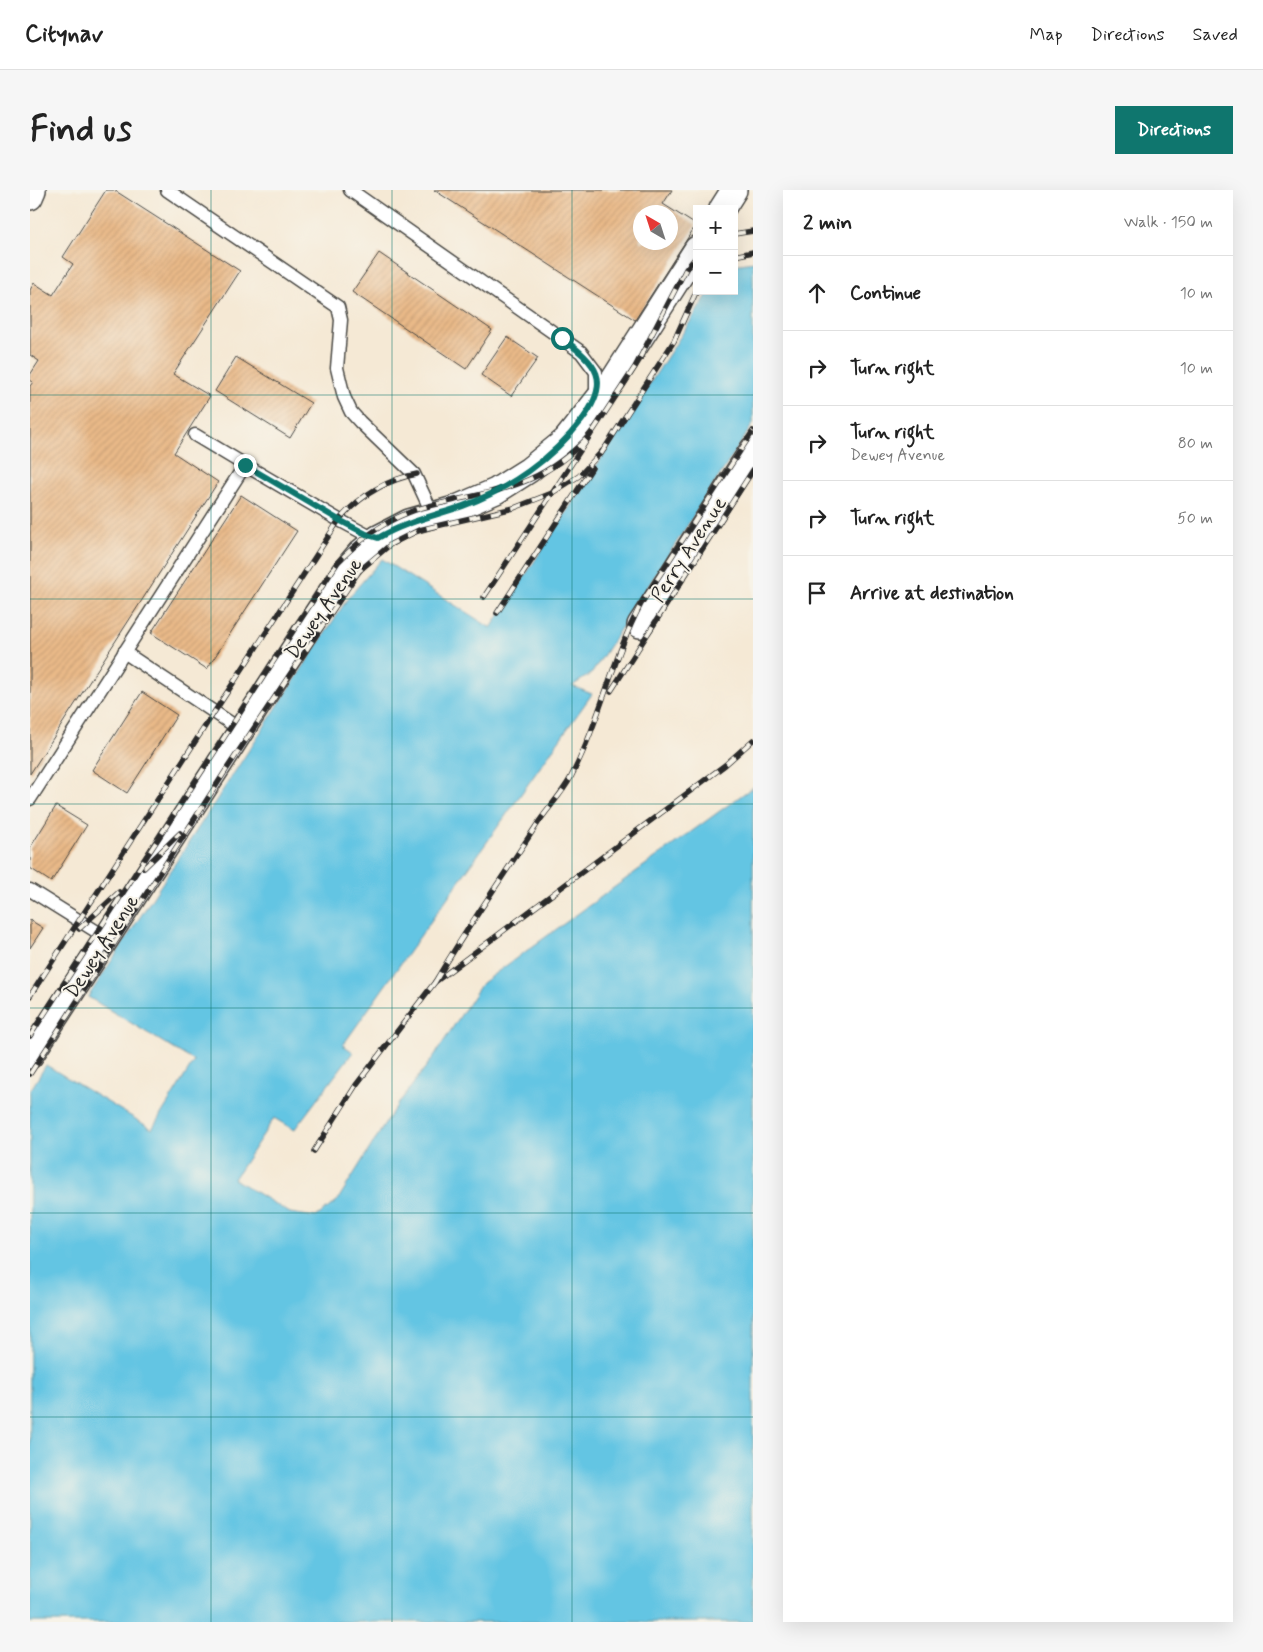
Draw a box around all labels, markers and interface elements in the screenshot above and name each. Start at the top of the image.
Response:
text: Citynav [25,19,103,50]
text: Map [1030,23,1063,47]
text: Directions [1091,23,1165,47]
text: Saved [1193,23,1238,47]
button: Directions [1115,106,1233,154]
text: Find us [30,107,132,153]
north arrow [633,205,678,250]
map controls [693,205,738,295]
button: + [693,205,738,250]
text: 2 min [803,209,852,237]
text: Walk · 150 m [1124,212,1213,233]
button: − [693,250,738,295]
icon: ahead [803,279,831,307]
text: Continue [850,281,921,306]
text: 10 m [1180,283,1213,304]
route start [551,327,574,350]
icon: right [803,354,831,382]
text: Turn right [850,356,934,381]
text: 10 m [1180,358,1213,379]
text: Turn right [850,420,934,445]
icon: right [803,429,831,457]
text: 80 m [1178,433,1213,454]
text: Dewey Avenue [850,445,945,466]
route end [234,454,257,477]
street label: Perry Avenue [645,492,734,608]
icon: right [803,504,831,532]
text: Turn right [850,506,934,531]
text: 50 m [1177,508,1213,529]
street label: Dewey Avenue [279,553,369,665]
icon: arrive [803,579,831,607]
text: Arrive at destination [850,581,1014,606]
street label: Dewey Avenue [59,890,146,1004]

